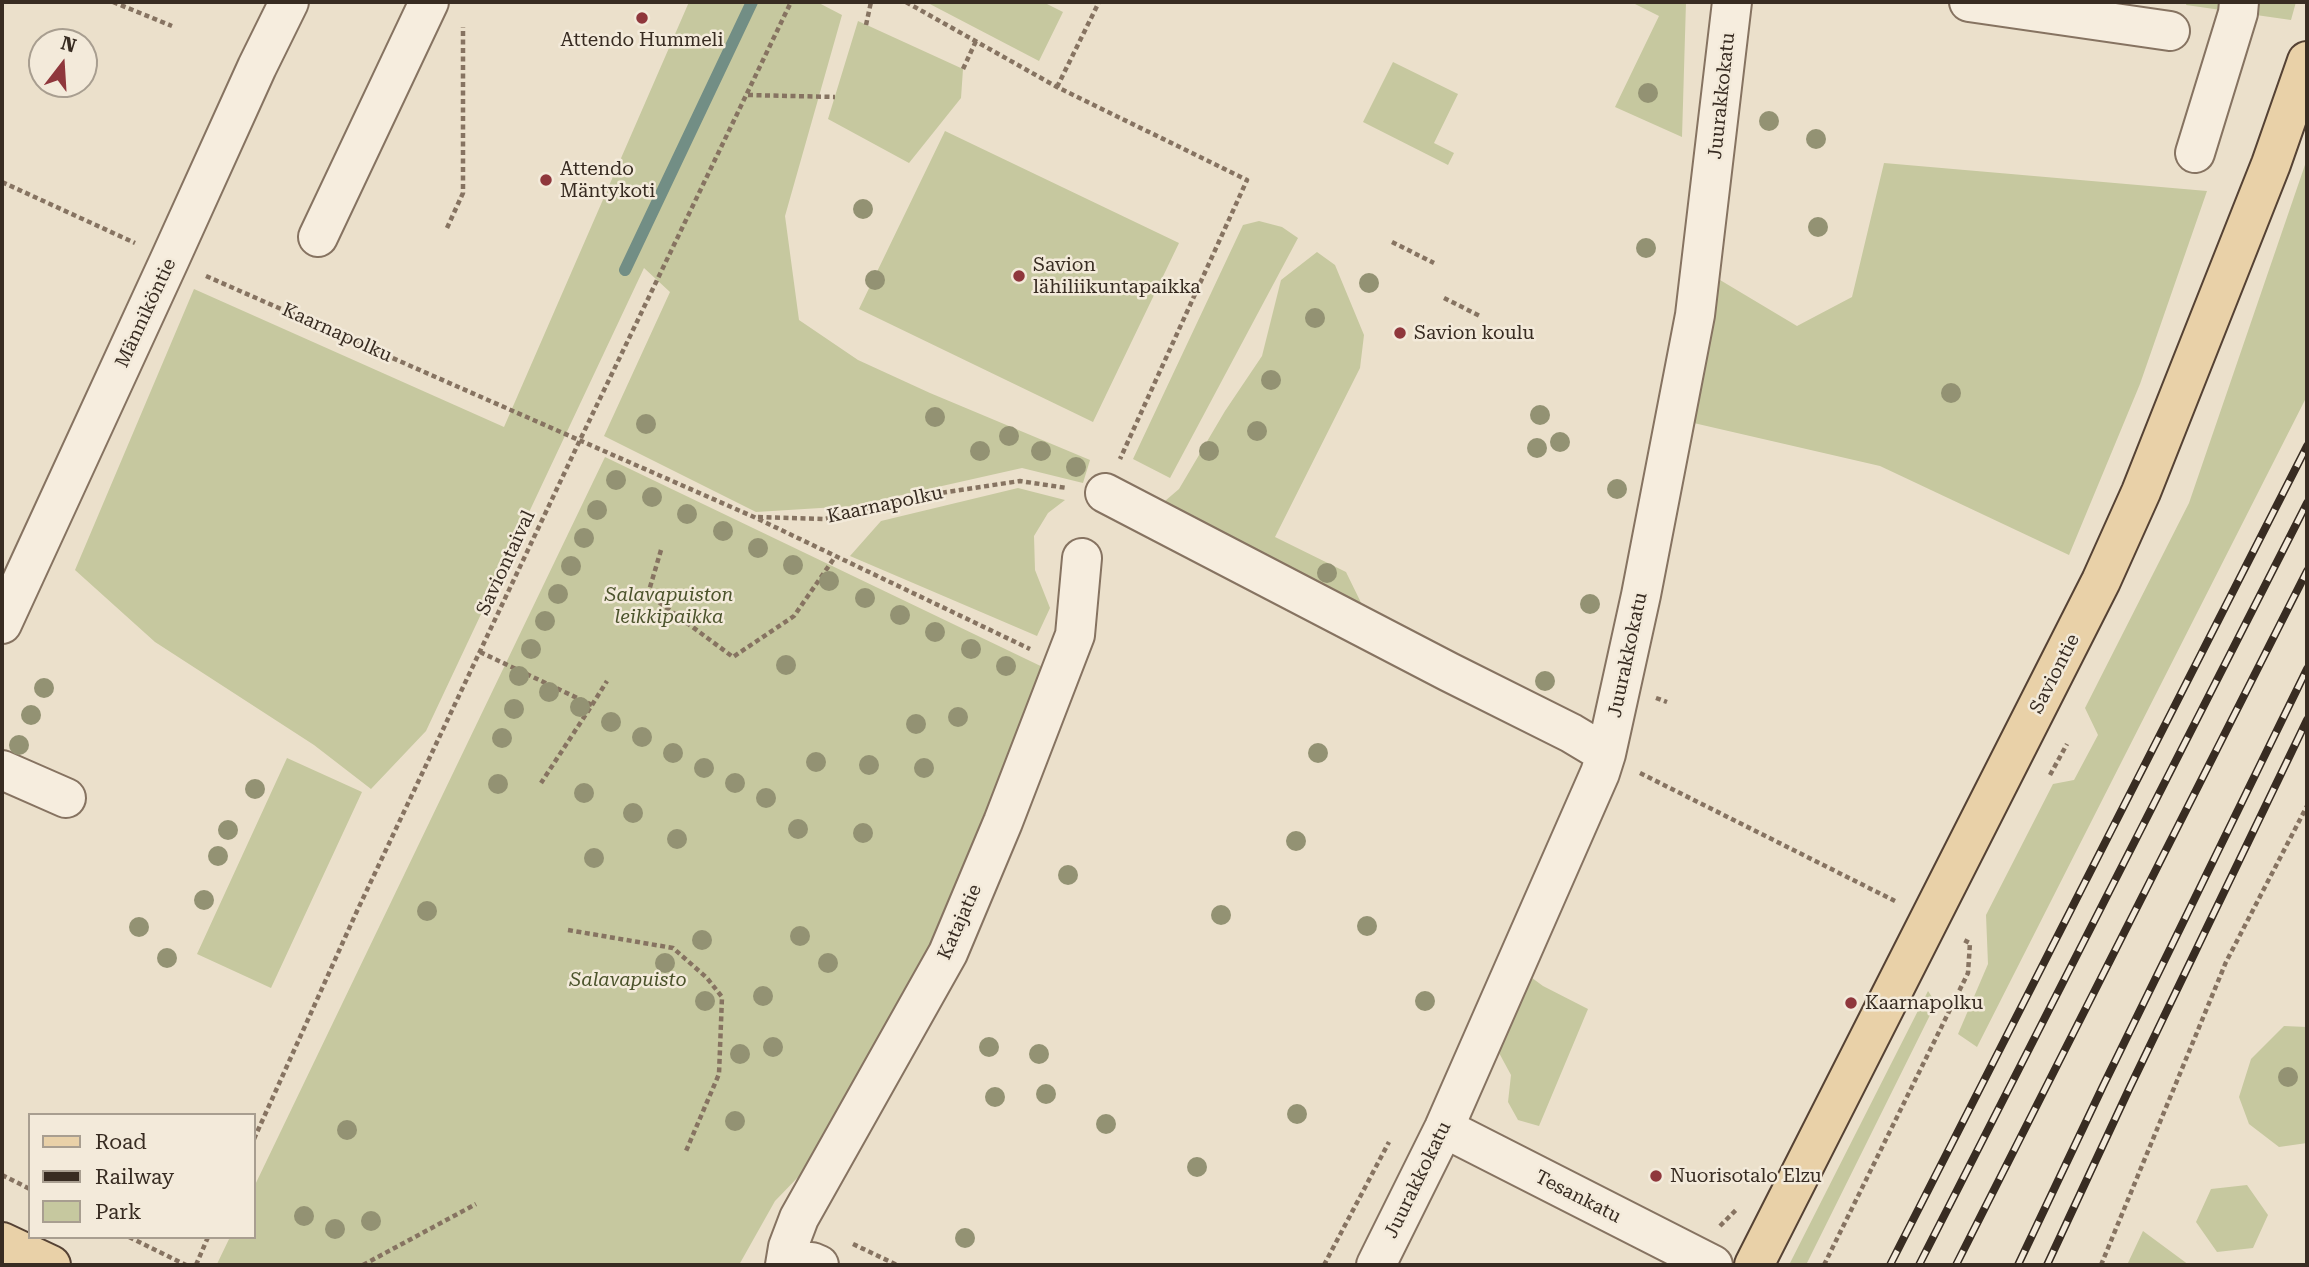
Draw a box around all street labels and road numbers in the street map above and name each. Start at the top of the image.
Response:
street label: Juurakkokatu [1704,32,1740,160]
street label: Männiköntie [111,255,181,371]
street label: Kaarnapolku [278,299,396,367]
street label: Kaarnapolku [825,482,945,528]
street label: Saviontaival [472,507,540,619]
street label: Juurakkokatu [1604,590,1652,720]
street label: Saviontie [2025,630,2085,718]
street label: Katajatie [933,881,987,963]
street label: Juurakkokatu [1380,1118,1456,1242]
street label: Tesankatu [1531,1166,1625,1228]

